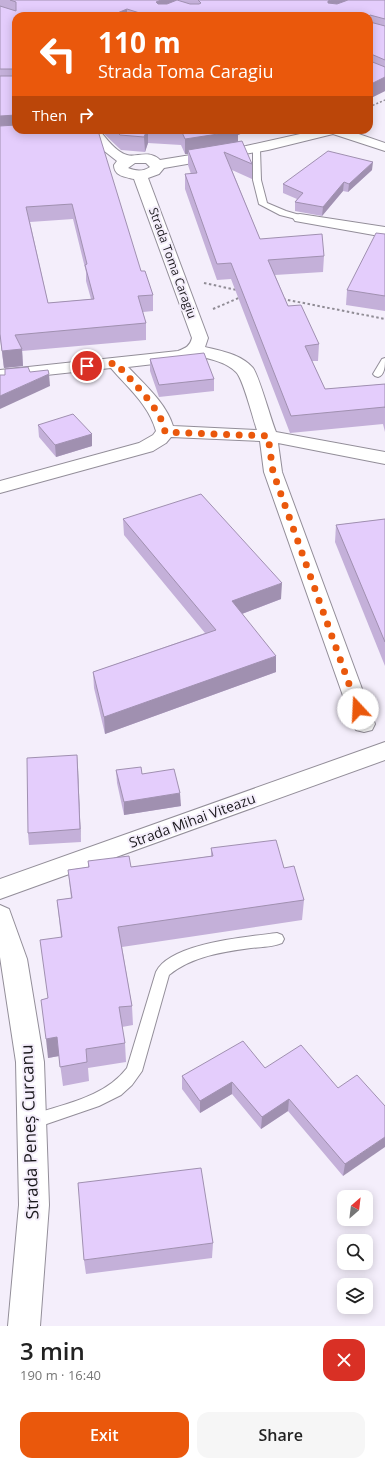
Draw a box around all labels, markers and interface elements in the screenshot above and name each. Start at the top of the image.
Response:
text: 110 m [98,23,181,61]
icon: left [32,28,84,80]
text: Strada Toma Caragiu [98,59,273,83]
icon: right [75,104,97,126]
text: Then [32,105,67,125]
street label: Strada Toma Caragiu [145,205,201,321]
pin [70,349,104,383]
icon: arrive [76,355,98,377]
position arrow [337,688,379,730]
street label: Strada Mihai Viteazu [126,788,258,852]
street label: Strada Peneș Curcanu [14,1044,44,1220]
north arrow [337,1190,373,1226]
map controls [337,1190,373,1314]
button: search [337,1234,373,1270]
button: layers [337,1278,373,1314]
text: 3 min [20,1334,85,1367]
button: close [323,1339,365,1381]
text: 190 m · 16:40 [20,1366,101,1384]
button: Exit [20,1412,189,1458]
button: Share [197,1412,365,1458]

